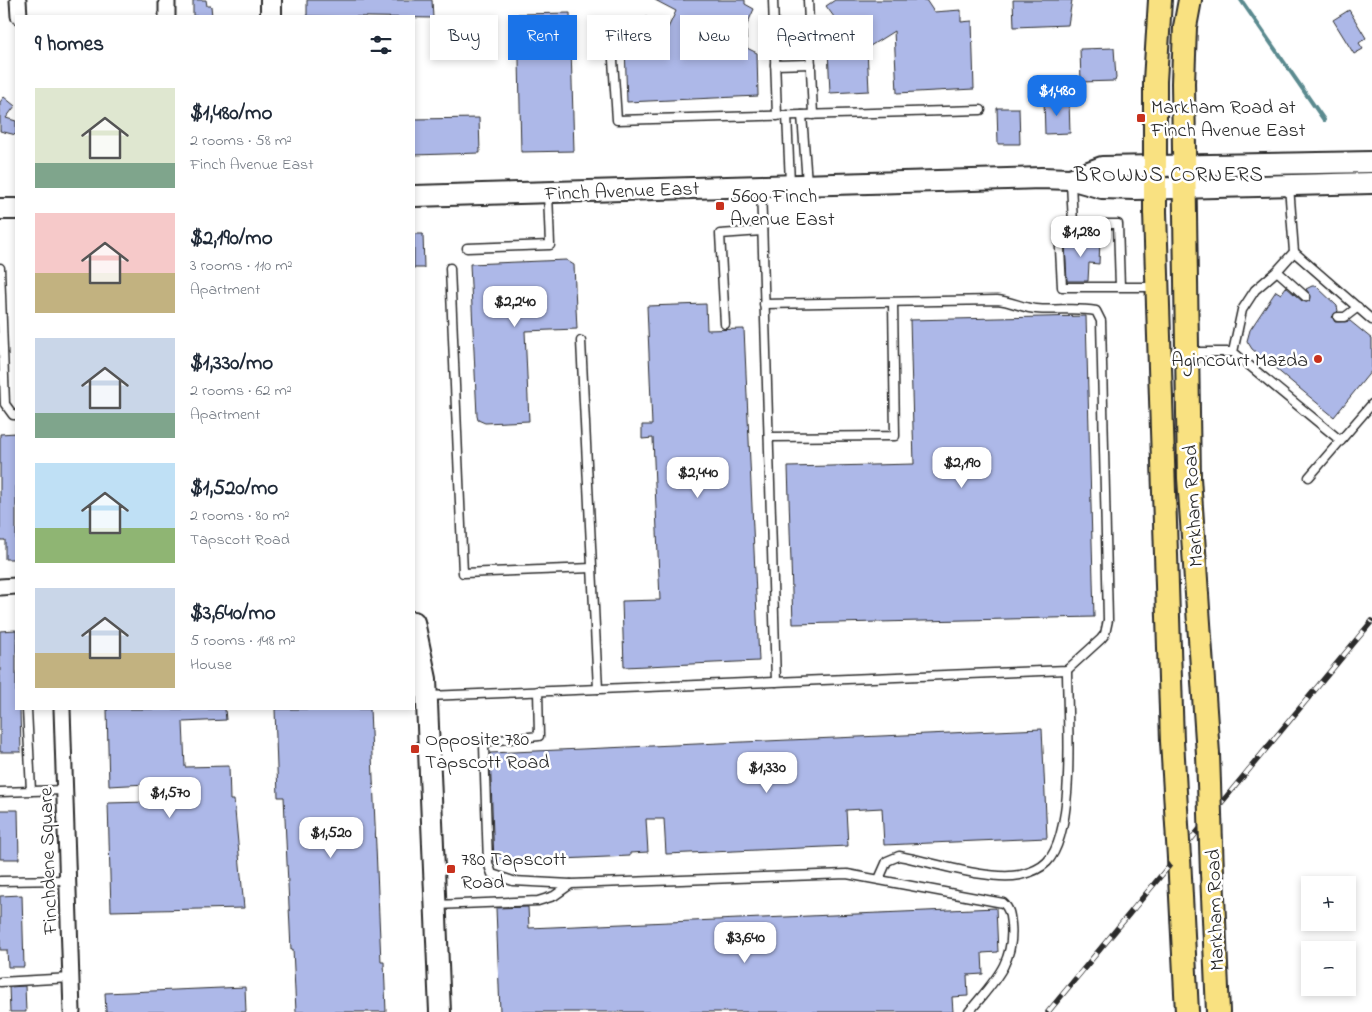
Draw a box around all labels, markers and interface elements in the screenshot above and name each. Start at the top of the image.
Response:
chip: Buy [430,15,498,60]
chip: Rent [508,15,577,60]
chip: Filters [587,15,670,60]
chip: New [680,15,748,60]
chip: Apartment [758,15,873,60]
text: 9 homes [35,30,104,60]
icon: filters [367,31,395,59]
pin: $1,480 [1016,74,1098,117]
text: $1,480 [1038,79,1076,103]
place label: Markham Road at Finch Avenue East [1150,94,1306,146]
text: $1,480/mo [190,99,272,129]
icon: home [75,108,135,168]
marker: Markham Road at Finch Avenue East [1135,112,1147,124]
text: 2 rooms · 58 m² [190,129,292,153]
text: Finch Avenue East [190,153,314,177]
district label: BROWNS CORNERS [1073,161,1264,191]
street label: Finch Avenue East [543,175,700,210]
place label: 5600 Finch Avenue East [730,183,835,235]
marker: 5600 Finch Avenue East [714,200,726,212]
pin: $1,280 [1040,216,1122,258]
text: $1,280 [1062,220,1100,244]
text: $2,190/mo [190,224,273,254]
icon: home [75,233,135,293]
text: 3 rooms · 110 m² [190,254,292,278]
text: Apartment [190,278,260,302]
pin: $2,240 [474,286,556,328]
text: $2,240 [494,290,536,314]
place label: Agincourt Mazda [1171,347,1308,377]
text: $1,330/mo [190,349,273,379]
marker: Agincourt Mazda [1312,353,1324,365]
icon: home [75,358,135,418]
text: 2 rooms · 62 m² [190,379,292,403]
text: Apartment [190,403,260,427]
street label: Markham Road [1177,444,1212,568]
pin: $2,190 [921,446,1003,489]
text: $2,190 [943,451,981,475]
pin: $2,440 [657,456,739,499]
text: $2,440 [678,461,718,485]
text: $1,520/mo [190,474,278,504]
icon: home [75,483,135,543]
text: 2 rooms · 80 m² [190,504,290,528]
text: Tapscott Road [190,528,290,552]
text: $3,640/mo [190,599,276,629]
icon: home [75,608,135,668]
text: 5 rooms · 148 m² [190,629,296,653]
text: House [190,653,232,677]
place label: Opposite 780 Tapscott Road [425,726,550,778]
marker: Opposite 780 Tapscott Road [409,743,421,755]
pin: $1,330 [726,752,808,794]
text: $1,330 [748,756,786,780]
pin: $1,570 [129,776,211,819]
text: $1,570 [150,781,190,805]
street label: Finchdene Square [32,787,67,936]
pin: $1,520 [290,816,372,859]
text: $1,520 [310,821,352,845]
place label: 780 Tapscott Road [461,846,567,898]
street label: Markham Road [1200,848,1233,971]
marker: 780 Tapscott Road [445,863,457,875]
map controls [1301,876,1356,996]
button: + [1301,876,1356,931]
pin: $3,640 [704,922,786,964]
text: $3,640 [725,926,765,950]
button: − [1301,941,1356,996]

